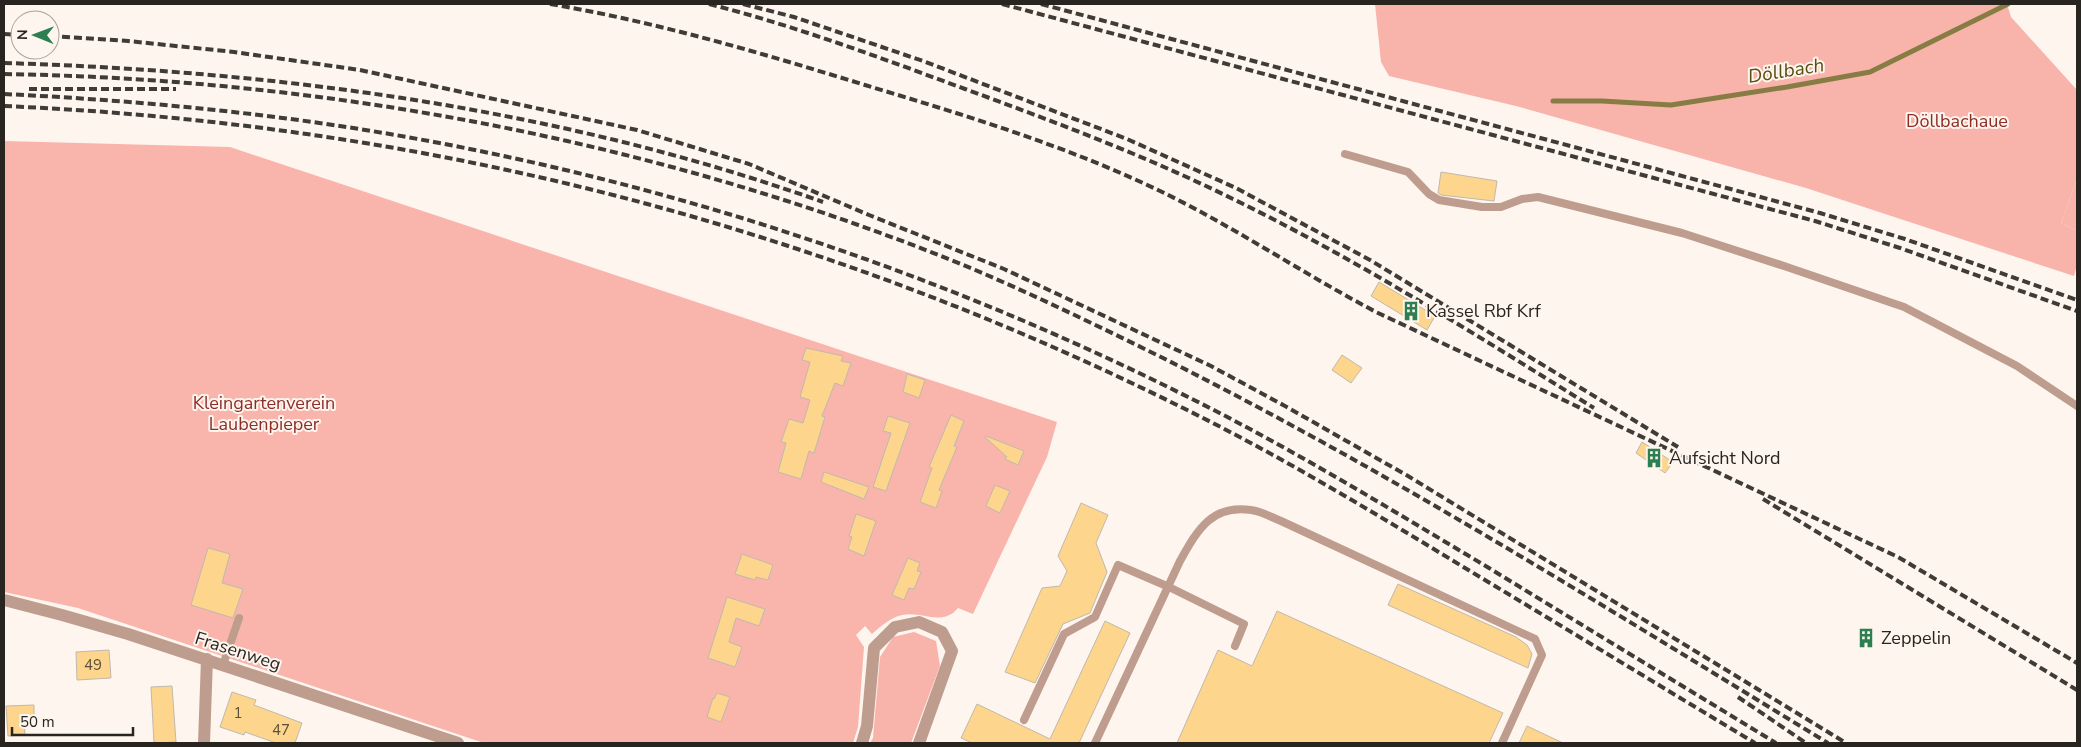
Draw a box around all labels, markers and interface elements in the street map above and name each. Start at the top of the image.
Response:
north arrow [10,10,60,60]
text: N [13,29,32,40]
water label: Döllbach [1746,52,1826,90]
park label: Döllbachaue [1906,109,2008,133]
place label: Kassel Rbf Krf [1426,299,1542,323]
building icon: Kassel Rbf Krf [1400,300,1422,322]
park label: Kleingartenverein Laubenpieper [193,391,335,436]
place label: Aufsicht Nord [1669,446,1781,470]
building icon: Aufsicht Nord [1643,447,1665,469]
street label: Frasenweg [192,626,284,676]
place label: Zeppelin [1881,626,1951,650]
building icon: Zeppelin [1855,627,1877,649]
house number: 49 [84,655,102,675]
house number: 1 [233,703,243,723]
scale bar [12,704,134,736]
text: 50 m [20,712,55,732]
house number: 47 [272,720,290,740]

